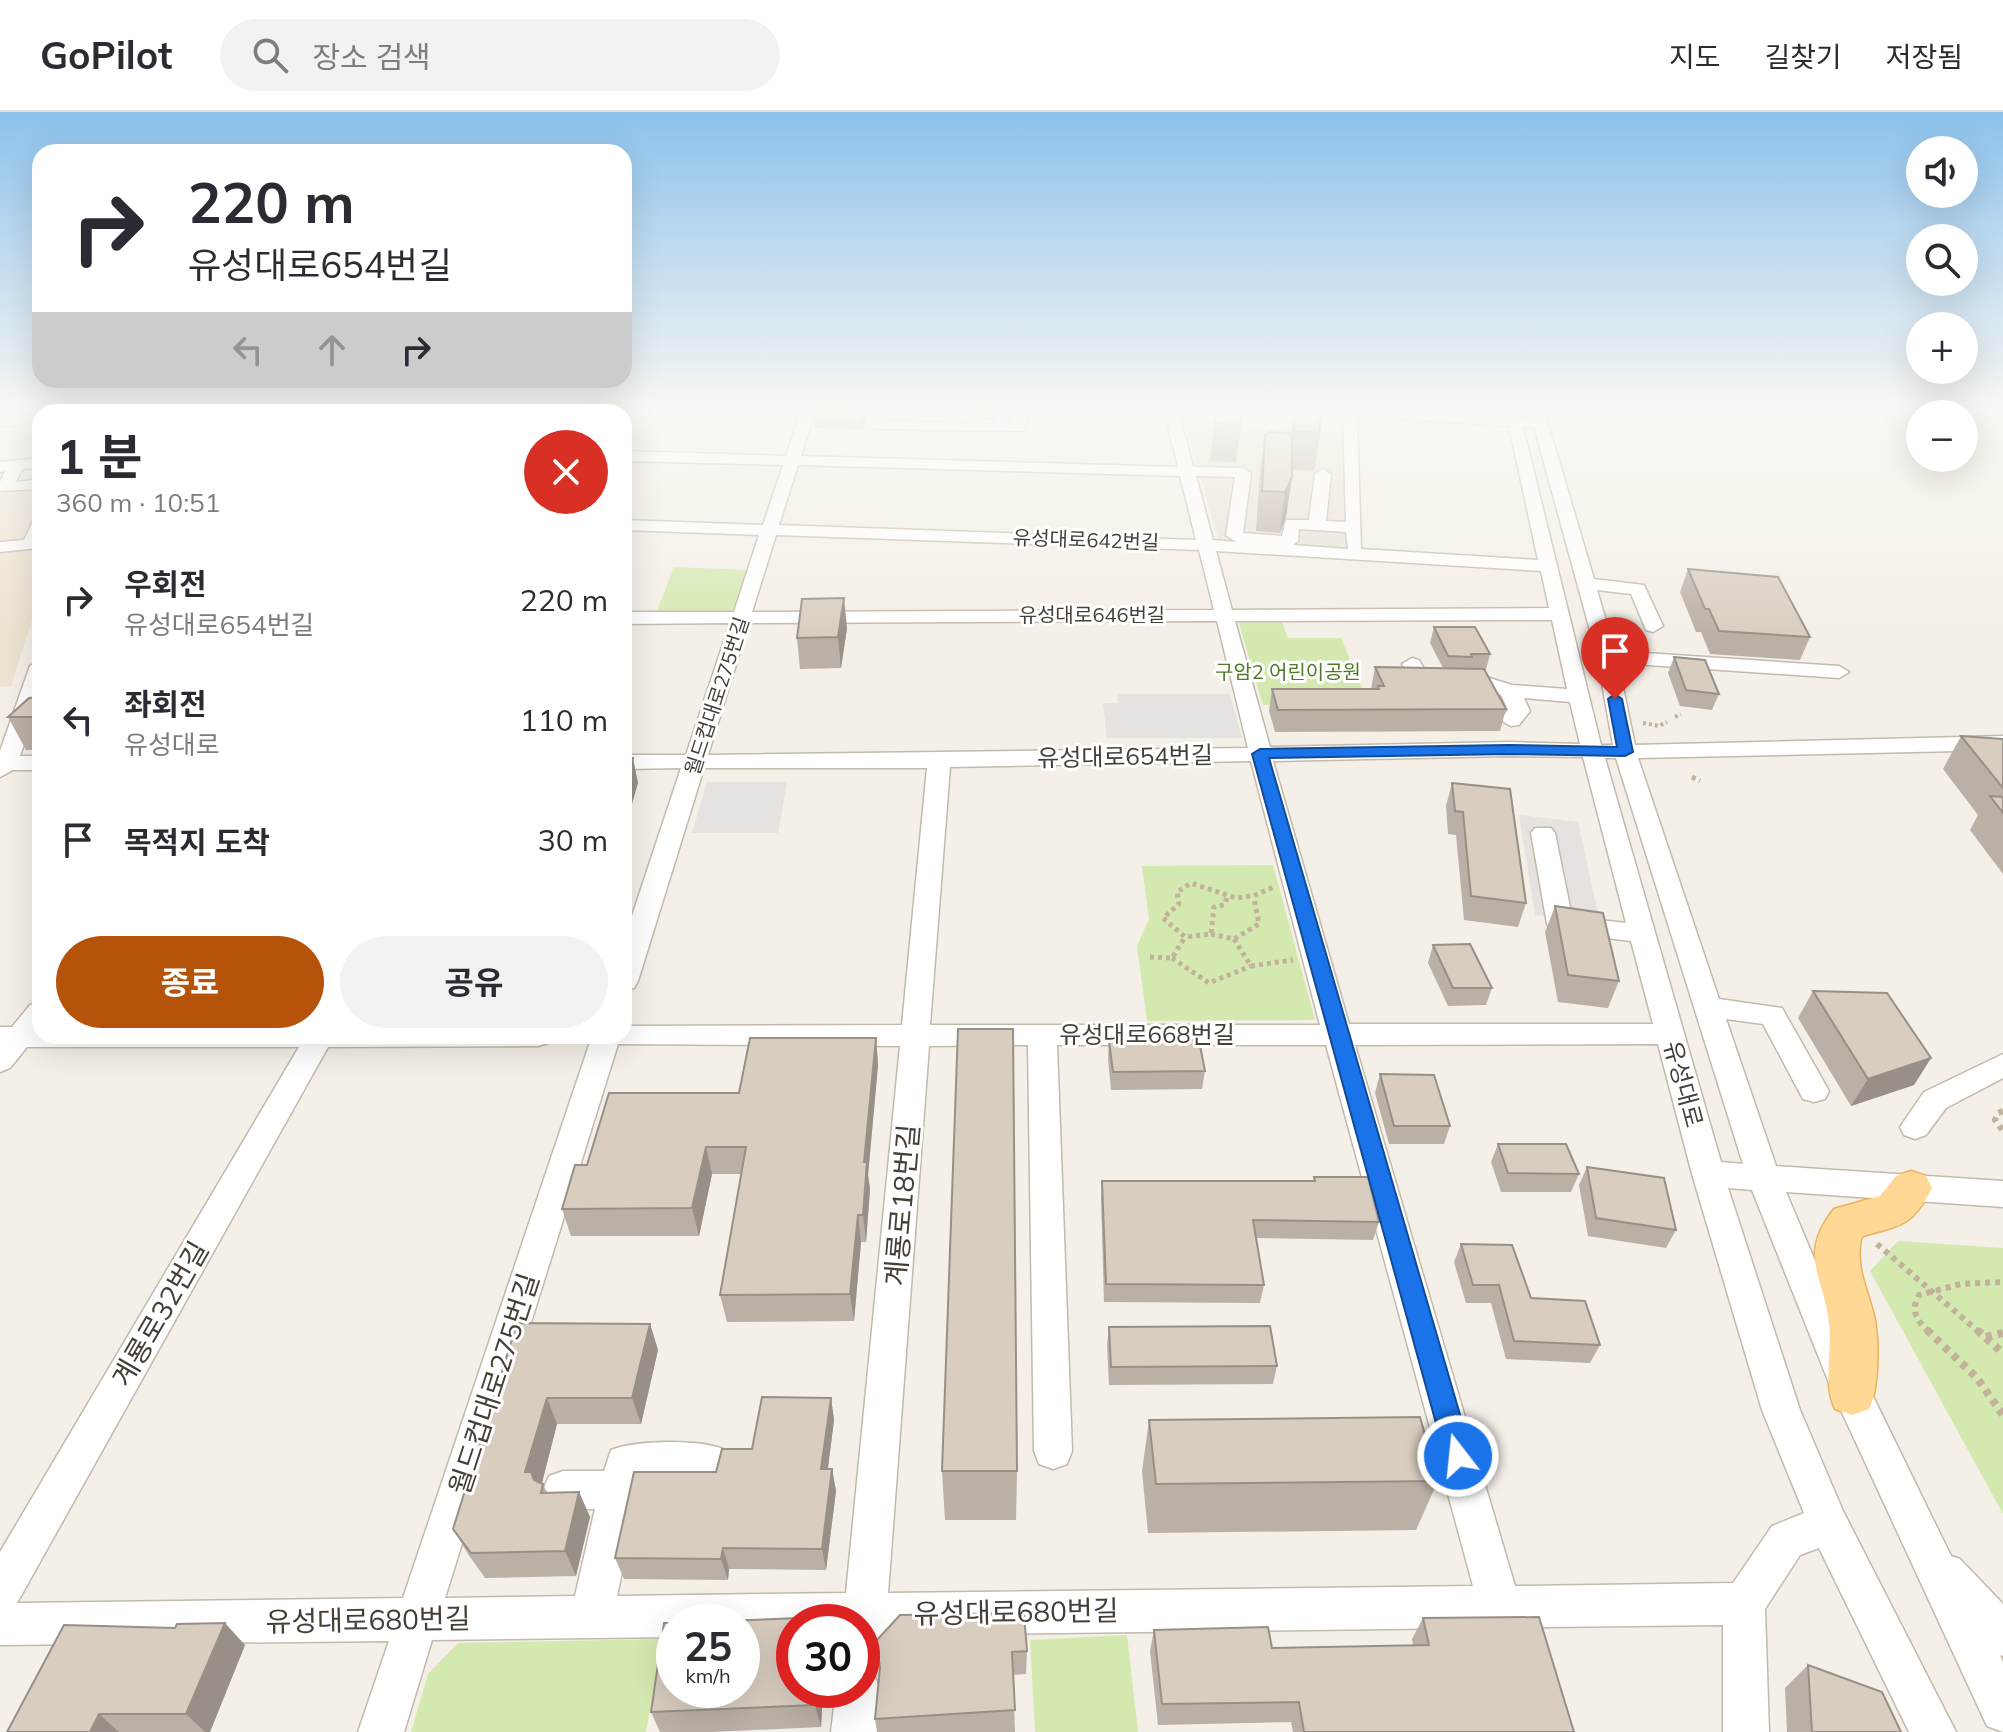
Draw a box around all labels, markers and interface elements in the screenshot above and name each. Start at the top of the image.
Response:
search box [220,19,780,91]
text: GoPilot [40,31,172,79]
icon: search [248,33,292,77]
text: 장소 검색 [312,38,431,76]
text: 지도 [1669,39,1720,74]
text: 길찾기 [1764,39,1842,74]
text: 저장됨 [1886,39,1963,74]
map controls [1906,136,1978,472]
button: sound [1906,136,1978,208]
text: 220 m [188,167,355,237]
icon: right [56,176,160,280]
button: search [1906,224,1978,296]
text: 유성대로654번길 [188,242,452,287]
button: + [1906,312,1978,384]
icon: left [226,328,270,372]
icon: ahead [310,328,354,372]
icon: right [394,328,438,372]
button: − [1906,400,1978,472]
text: 1 분 [56,426,142,486]
button: close [524,430,608,514]
text: 360 m · 10:51 [56,486,220,519]
street label: 유성대로642번길 [1012,524,1160,555]
text: 우회전 [124,565,207,603]
icon: right [56,578,100,622]
text: 220 m [520,581,608,619]
street label: 유성대로646번길 [1019,602,1165,627]
text: 유성대로654번길 [124,608,314,641]
street label: 월드컵대로275번길 [679,614,754,778]
pin [1581,617,1649,699]
icon: arrive [1593,629,1637,673]
park label: 구암2 어린이공원 [1215,659,1361,684]
text: 좌회전 [124,685,207,723]
icon: left [56,698,100,742]
text: 110 m [520,701,608,739]
text: 유성대로 [124,728,220,761]
street label: 유성대로654번길 [1037,739,1213,773]
icon: arrive [56,818,100,862]
text: 30 m [538,821,608,859]
text: 목적지 도착 [124,823,270,861]
button: 종료 [56,936,324,1028]
button: 공유 [340,936,608,1028]
street label: 유성대로668번길 [1059,1019,1235,1049]
street label: 유성대로 [1658,1037,1710,1130]
street label: 계룡로18번길 [877,1123,926,1287]
street label: 계룡로32번길 [104,1235,215,1393]
street label: 월드컵대로275번길 [441,1269,546,1499]
position arrow [1416,1414,1500,1498]
street label: 유성대로680번길 [913,1592,1119,1631]
street label: 유성대로680번길 [265,1600,471,1639]
speed limit sign: 30 [776,1604,880,1708]
text: 25 [684,1621,732,1671]
text: km/h [685,1663,731,1688]

